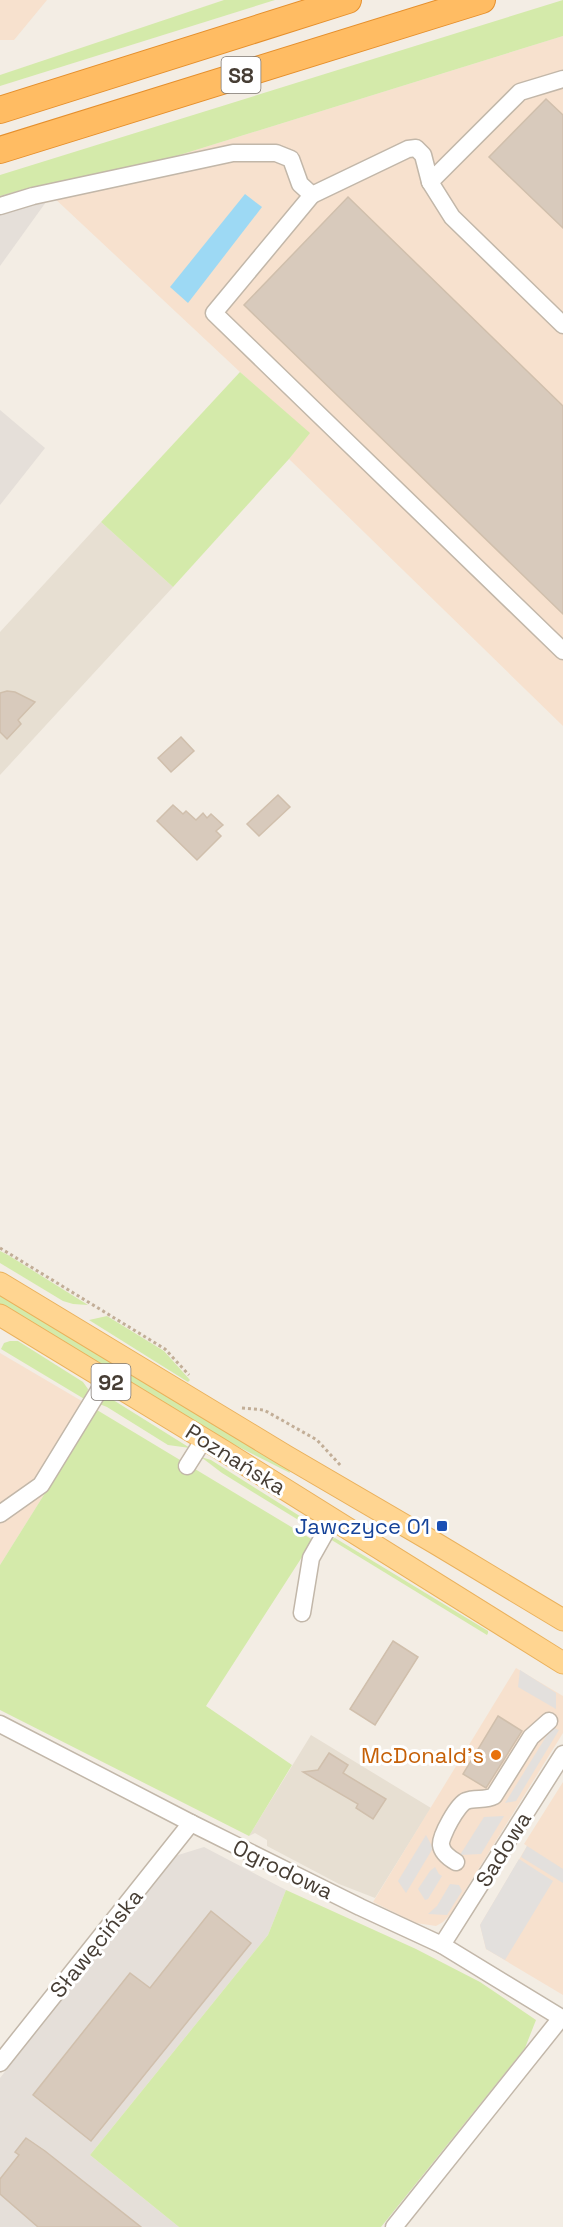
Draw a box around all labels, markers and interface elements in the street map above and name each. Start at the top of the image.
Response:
road number: S8 [222,57,260,93]
road number: 92 [92,1364,130,1400]
street label: Poznańska [181,1417,292,1501]
place label: Jawczyce 01 [295,1512,430,1540]
marker: Jawczyce 01 [435,1519,449,1533]
place label: McDonald's [361,1741,484,1769]
marker: McDonald's [489,1748,503,1762]
street label: Sadowa [469,1806,537,1892]
street label: Ogrodowa [228,1833,338,1905]
street label: Sławęcińska [43,1883,149,2003]

